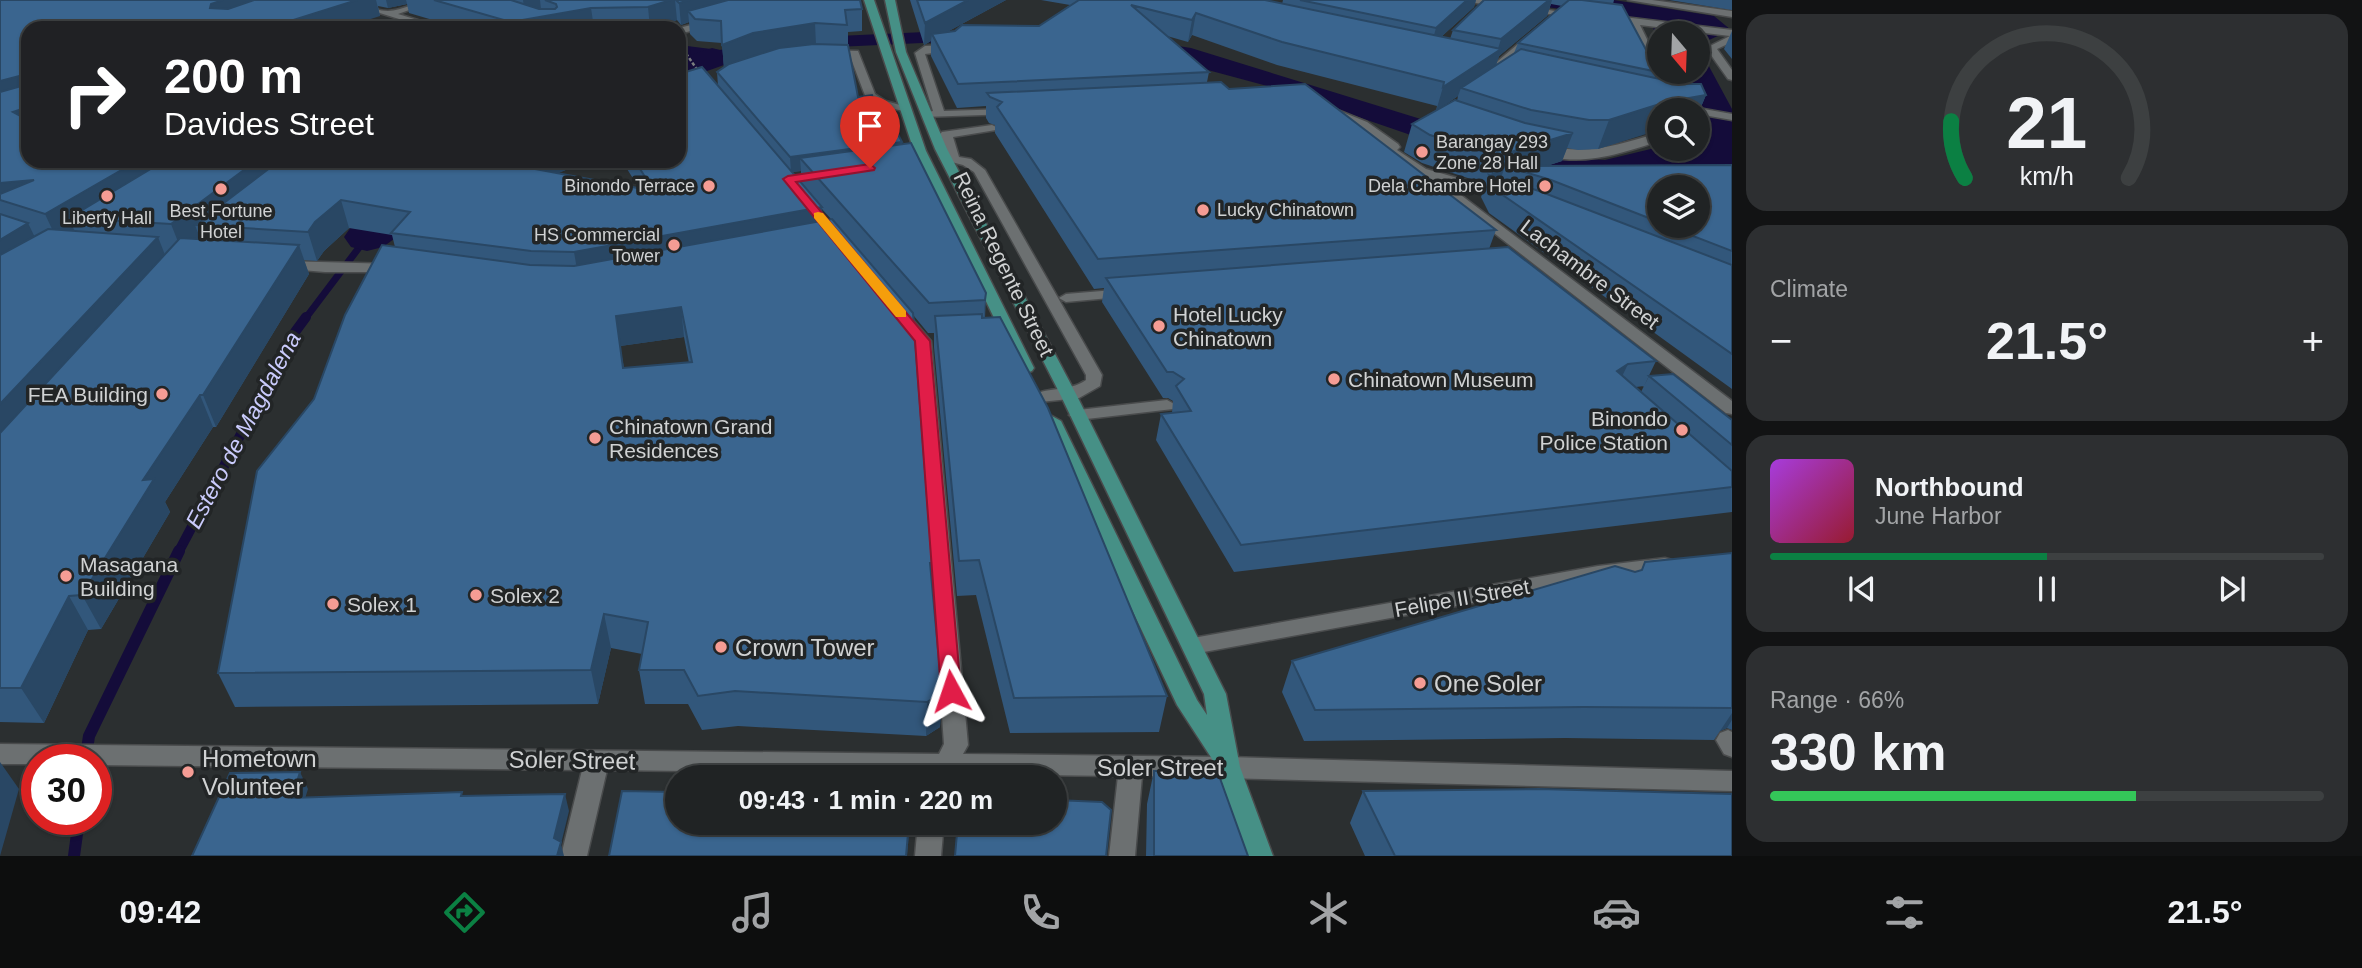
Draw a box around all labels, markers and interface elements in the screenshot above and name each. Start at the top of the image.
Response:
north arrow [1647,21,1710,84]
map controls [1647,21,1710,238]
icon: right [49,49,140,140]
text: 200 m [164,49,303,103]
text: 21 [2007,83,2087,164]
pin [840,96,900,168]
button: search [1647,98,1710,161]
text: Davides Street [164,106,374,142]
icon: arrive [851,107,889,145]
place label: Barangay 293 Zone 28 Hall [1436,132,1548,173]
marker: Barangay 293 Zone 28 Hall [1414,144,1430,160]
text: km/h [2020,162,2074,190]
street label: Reina Regente Street [949,168,1059,360]
button: layers [1647,175,1710,238]
place label: Binondo Terrace [564,176,695,196]
place label: Dela Chambre Hotel [1368,176,1531,196]
marker: Binondo Terrace [701,178,717,194]
marker: Dela Chambre Hotel [1537,178,1553,194]
marker: Best Fortune Hotel [213,181,229,197]
marker: Liberty Hall [99,188,115,204]
place label: Lucky Chinatown [1217,200,1354,220]
place label: Best Fortune Hotel [169,201,273,242]
marker: Lucky Chinatown [1195,202,1211,218]
place label: Liberty Hall [62,208,152,228]
street label: Lachambre Street [1516,215,1664,334]
place label: HS Commercial Tower [534,225,660,266]
marker: HS Commercial Tower [666,237,682,253]
text: Climate [1770,276,1848,302]
place label: Hotel Lucky Chinatown [1173,303,1283,350]
text: 21.5° [1986,312,2108,370]
marker: Hotel Lucky Chinatown [1151,318,1167,334]
text: − [1770,320,1792,362]
text: + [2302,320,2324,362]
water label: Estero de Magdalena [180,327,306,533]
place label: Chinatown Museum [1348,368,1534,391]
marker: Chinatown Museum [1326,371,1342,387]
place label: FEA Building [28,383,148,406]
marker: FEA Building [154,386,170,402]
place label: Binondo Police Station [1540,407,1668,454]
place label: Chinatown Grand Residences [609,415,772,462]
marker: Binondo Police Station [1674,422,1690,438]
marker: Chinatown Grand Residences [587,430,603,446]
text: Northbound [1875,472,2024,502]
text: June Harbor [1875,503,2002,529]
place label: Masagana Building [80,553,178,600]
marker: Masagana Building [58,568,74,584]
icon: previous [1843,570,1881,608]
icon: pause [2028,570,2066,608]
icon: next [2213,570,2251,608]
street label: Felipe II Street [1393,575,1531,621]
place label: Solex 2 [490,584,560,607]
marker: Solex 2 [468,587,484,603]
place label: Solex 1 [347,593,417,616]
marker: Solex 1 [325,596,341,612]
place label: Crown Tower [735,634,875,661]
marker: Crown Tower [713,639,729,655]
position arrow [914,654,988,728]
place label: One Soler [1434,670,1542,697]
marker: One Soler [1412,675,1428,691]
text: Range · 66% [1770,687,1904,713]
text: 330 km [1770,723,1946,781]
speed limit sign: 30 [21,744,112,835]
place label: Hometown Volunteer [202,745,317,800]
street label: Soler Street [508,745,636,775]
street label: Soler Street [1097,754,1224,781]
marker: Hometown Volunteer [180,764,196,780]
text: 09:43 · 1 min · 220 m [739,785,993,815]
icon: directions [440,888,489,937]
icon: music [728,888,777,937]
icon: phone [1016,888,1065,937]
icon: climate [1304,888,1353,937]
icon: car [1592,888,1641,937]
icon: filters [1880,888,1929,937]
text: 09:42 [119,894,201,930]
text: 21.5° [2167,894,2242,930]

